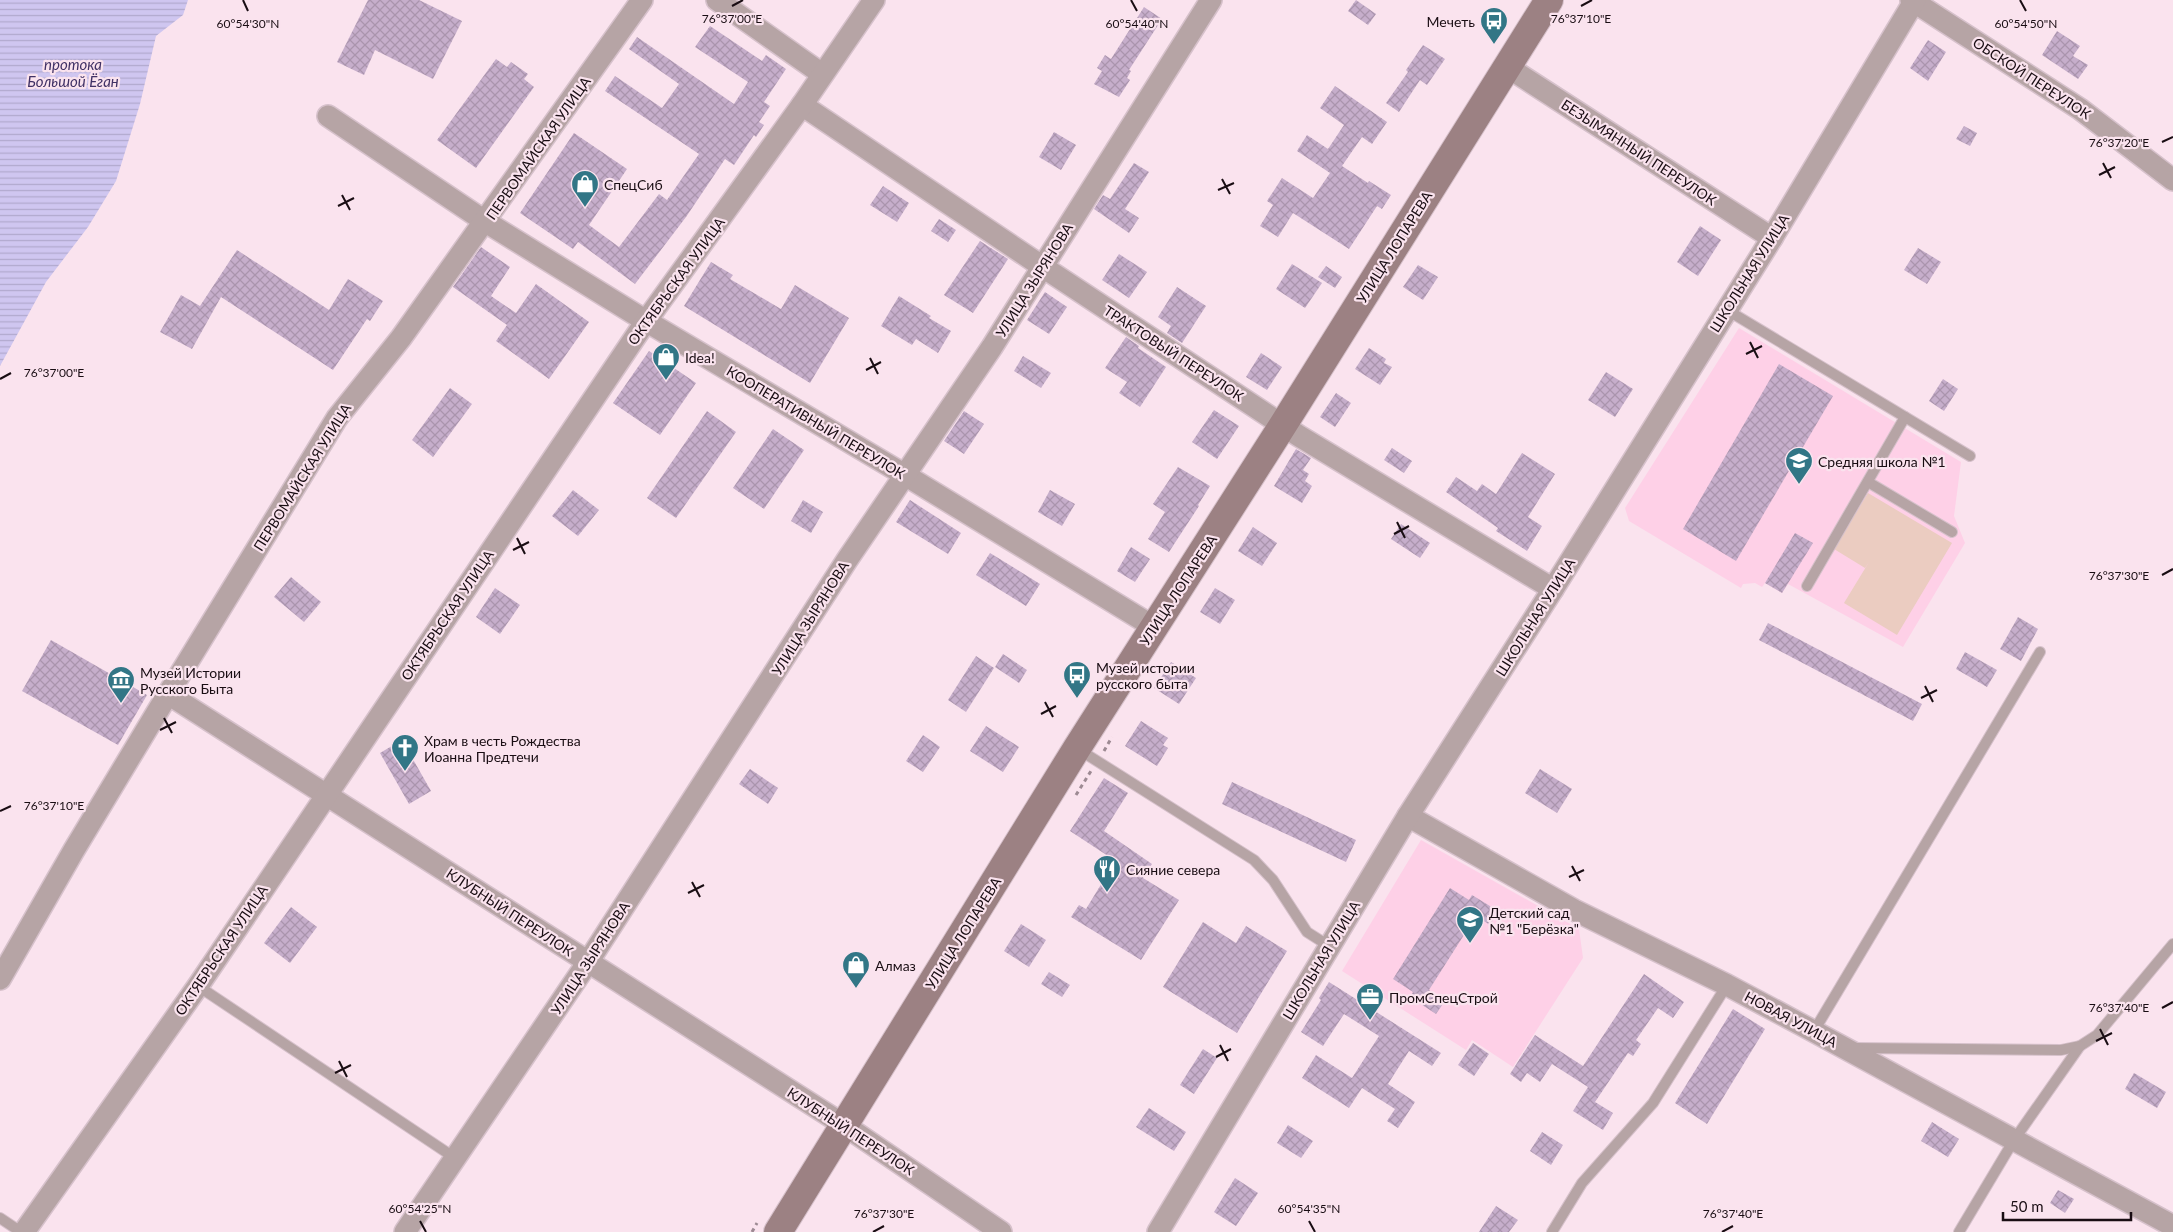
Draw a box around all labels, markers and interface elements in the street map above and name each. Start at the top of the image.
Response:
bus stop icon: Мечеть [1479,6,1509,45]
text: 76°37'00"E [702,11,762,26]
text: 76°37'10"E [1551,11,1611,26]
place label: Мечеть [1427,13,1475,30]
text: 60°54'30"N [217,16,279,31]
text: 60°54'40"N [1106,16,1168,31]
text: 60°54'50"N [1995,16,2057,31]
street label: ОБСКОЙ ПЕРЕУЛОК [1970,34,2095,123]
water label: протока Большой Ёган [27,55,119,90]
street label: ПЕРВОМАЙСКАЯ УЛИЦА [482,73,594,223]
street label: БЕЗЫМЯННЫЙ ПЕРЕУЛОК [1558,95,1720,209]
text: 76°37'20"E [2089,135,2149,150]
shop icon: СпецСиб [570,169,600,208]
place label: СпецСиб [604,176,663,193]
street label: УЛИЦА ЛОПАРЕВА [1353,187,1436,306]
street label: ШКОЛЬНАЯ УЛИЦА [1706,210,1792,335]
street label: ОКТЯБРЬСКАЯ УЛИЦА [624,213,728,348]
street label: УЛИЦА ЗЫРЯНОВА [992,219,1076,340]
street label: ТРАКТОВЫЙ ПЕРЕУЛОК [1101,301,1248,405]
shop icon: Idea! [651,342,681,381]
place label: Idea! [685,349,715,366]
street label: КООПЕРАТИВНЫЙ ПЕРЕУЛОК [724,362,909,482]
text: 76°37'00"E [24,365,84,380]
street label: ПЕРВОМАЙСКАЯ УЛИЦА [250,400,355,554]
school or university icon: Средняя школа №1 [1784,446,1814,485]
place label: Средняя школа №1 [1818,453,1946,470]
street label: УЛИЦА ЛОПАРЕВА [1136,531,1220,649]
street label: ОКТЯБРЬСКАЯ УЛИЦА [397,546,497,683]
street label: ШКОЛЬНАЯ УЛИЦА [1492,554,1578,679]
street label: УЛИЦА ЗЫРЯНОВА [768,557,852,678]
text: 76°37'30"E [2089,568,2149,583]
place label: Музей истории русского быта [1096,659,1195,692]
bus stop icon: Музей истории русского быта [1062,660,1092,699]
place label: Музей Истории Русского Быта [140,664,241,697]
museum icon: Музей Истории Русского Быта [106,665,136,704]
place label: Храм в честь Рождества Иоанна Предтечи [424,732,581,765]
church icon: Храм в честь Рождества Иоанна Предтечи [390,733,420,772]
text: 76°37'10"E [24,798,84,813]
restaurant icon: Сияние севера [1092,854,1122,893]
place label: Сияние севера [1126,861,1220,878]
street label: КЛУБНЫЙ ПЕРЕУЛОК [443,865,577,960]
street label: УЛИЦА ЛОПАРЕВА [922,873,1005,992]
street label: ОКТЯБРЬСКАЯ УЛИЦА [171,881,271,1018]
street label: ШКОЛЬНАЯ УЛИЦА [1279,897,1364,1023]
street label: УЛИЦА ЗЫРЯНОВА [547,898,633,1018]
place label: Детский сад №1 "Берёзка" [1489,904,1579,937]
school or university icon: Детский сад №1 "Берёзка" [1455,905,1485,944]
shop icon: Алмаз [841,950,871,989]
place label: Алмаз [875,957,916,974]
office icon: ПромСпецСтрой [1355,982,1385,1021]
street label: НОВАЯ УЛИЦА [1742,987,1841,1051]
place label: ПромСпецСтрой [1389,989,1498,1006]
text: 76°37'40"E [2089,1000,2149,1015]
street label: КЛУБНЫЙ ПЕРЕУЛОК [784,1084,918,1179]
scale bar [2003,1190,2130,1222]
text: 50 m [2010,1197,2044,1215]
text: 60°54'25"N [389,1201,451,1216]
text: 60°54'35"N [1278,1201,1340,1216]
text: 76°37'30"E [854,1206,914,1221]
text: 76°37'40"E [1703,1206,1763,1221]

